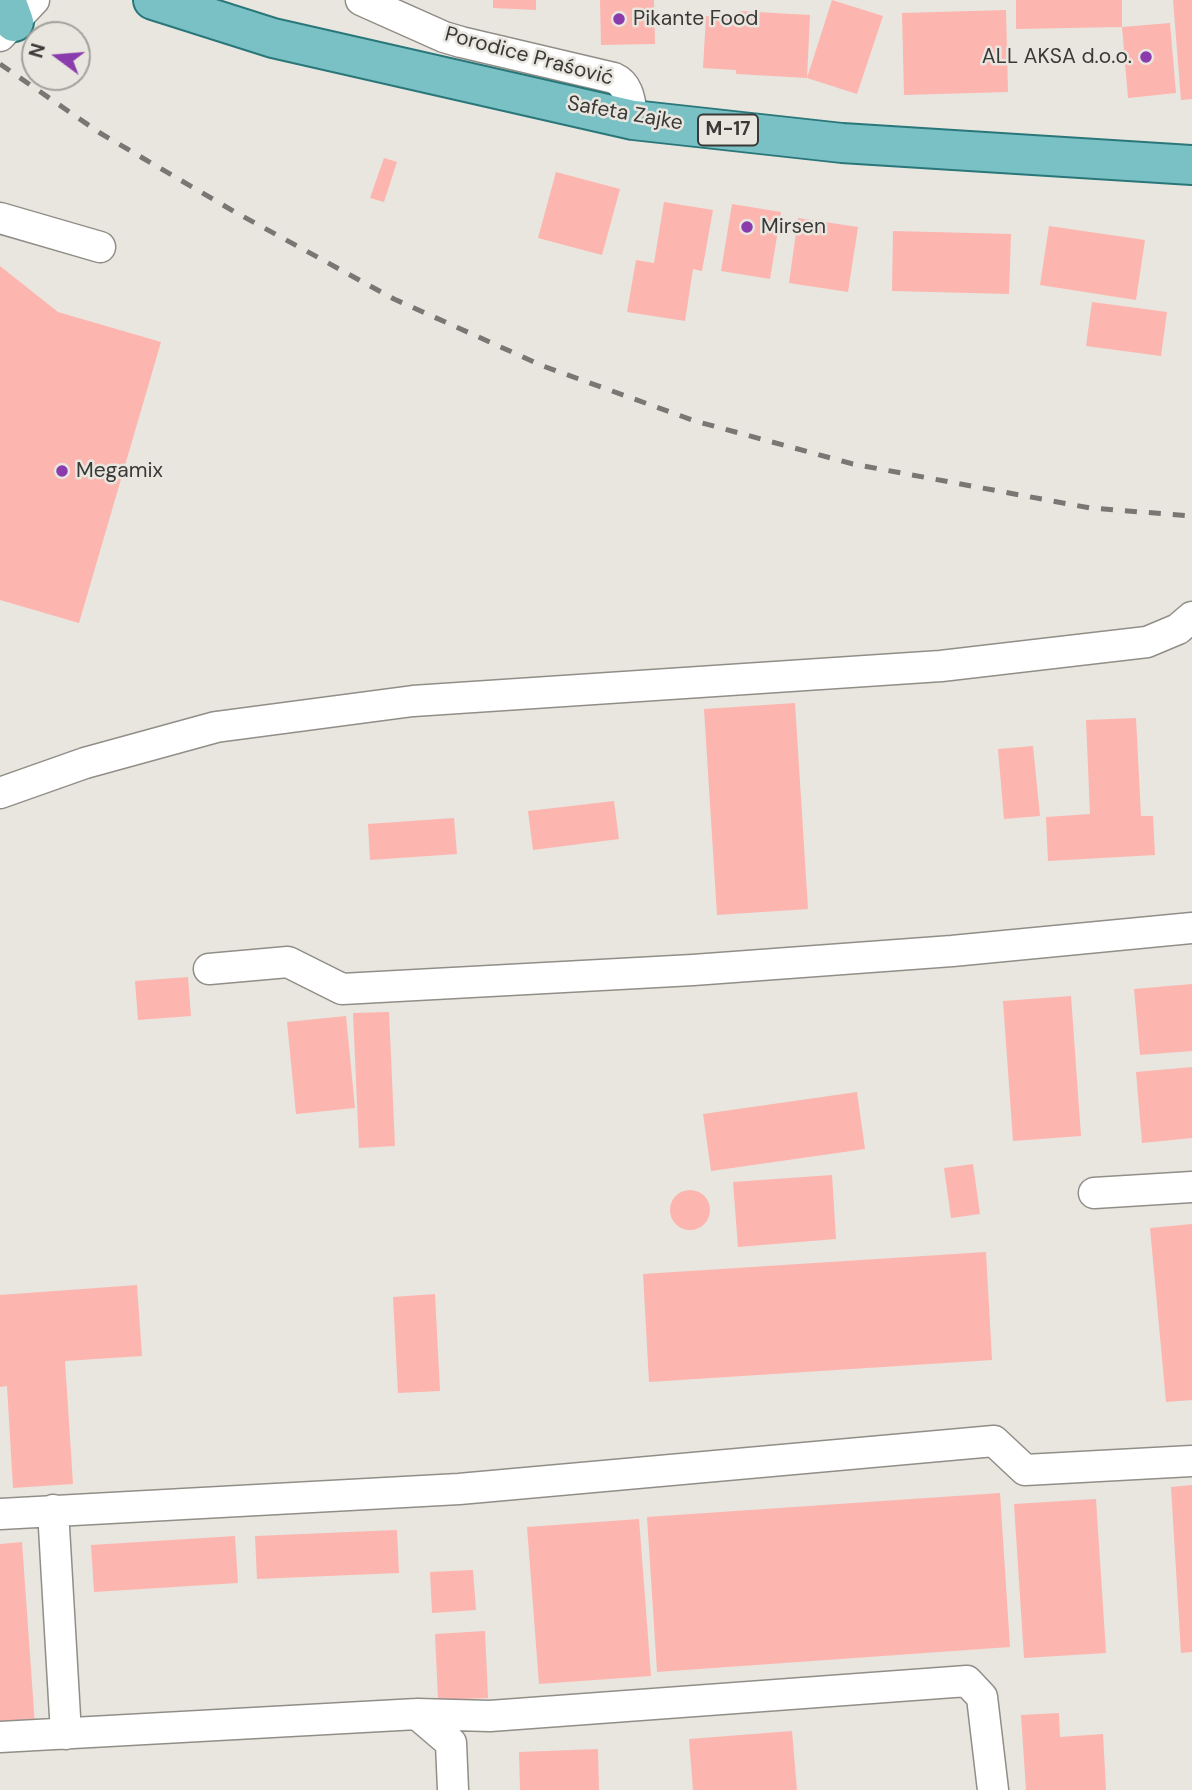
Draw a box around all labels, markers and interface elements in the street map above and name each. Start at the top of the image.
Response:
place label: Pikante Food [633,6,759,32]
marker: Pikante Food [611,11,627,27]
north arrow [21,21,91,91]
street label: Porodice Praśović [442,22,616,92]
text: N [23,41,51,61]
place label: ALL AKSA d.o.o. [982,44,1132,70]
marker: ALL AKSA d.o.o. [1138,49,1154,65]
street label: Safeta Zajke [565,91,685,137]
road number: M-17 [698,114,758,146]
place label: Mirsen [761,214,826,240]
marker: Mirsen [739,219,755,235]
place label: Megamix [76,458,163,484]
marker: Megamix [54,463,70,479]

